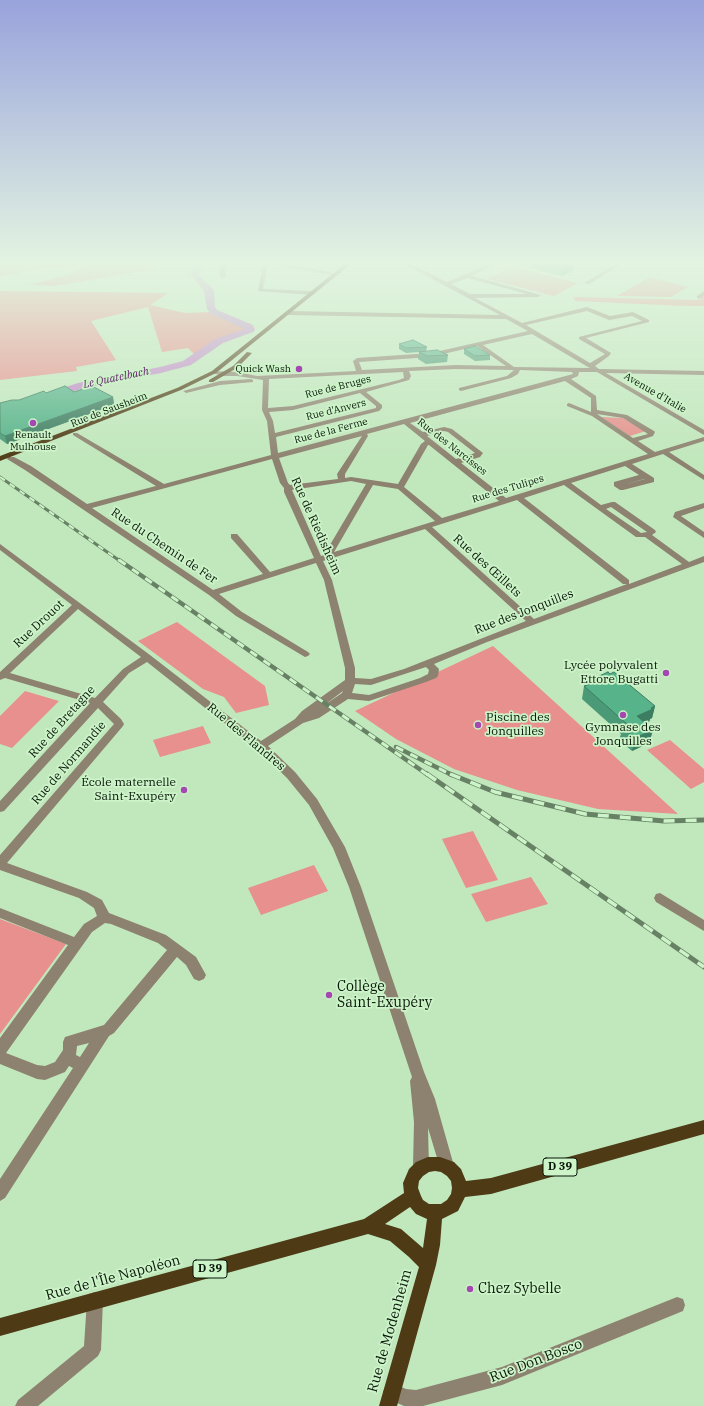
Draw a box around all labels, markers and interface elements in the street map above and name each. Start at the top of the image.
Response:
place label: Quick Wash [236,363,291,375]
marker: Quick Wash [294,364,304,374]
water label: Le Quatelbach [82,365,150,391]
street label: Avenue d'Italie [622,370,688,416]
street label: Rue de Bruges [304,373,372,401]
street label: Rue de Sausheim [69,390,149,430]
street label: Rue d'Anvers [305,397,367,423]
street label: Rue de la Ferme [293,415,369,447]
street label: Rue des Narcisses [415,416,489,478]
marker: Renault Mulhouse [28,418,38,428]
place label: Renault Mulhouse [10,429,56,452]
street label: Rue des Tulipes [471,472,545,506]
street label: Rue de Riedisheim [288,475,344,577]
street label: Rue du Chemin de Fer [108,505,220,587]
street label: Rue des Œillets [450,532,524,600]
street label: Rue des Jonquilles [473,587,575,637]
street label: Rue Drouot [11,597,67,651]
place label: Lycée polyvalent Ettore Bugatti [564,659,658,687]
marker: Lycée polyvalent Ettore Bugatti [661,668,671,678]
street label: Rue de Bretagne [26,683,98,761]
street label: Rue des Flandres [204,700,288,774]
marker: Gymnase des Jonquilles [618,710,628,720]
place label: Piscine des Jonquilles [486,711,550,739]
street label: Rue de Normandie [29,718,109,808]
marker: Piscine des Jonquilles [473,720,483,730]
place label: Gymnase des Jonquilles [585,721,661,749]
place label: École maternelle Saint-Exupéry [81,776,176,804]
marker: École maternelle Saint-Exupéry [179,785,189,795]
place label: Collège Saint-Exupéry [337,979,432,1012]
marker: Collège Saint-Exupéry [324,990,334,1000]
road number: D 39 [543,1158,577,1176]
street label: Rue de l'Île Napoléon [44,1252,182,1304]
road number: D 39 [193,1260,227,1278]
street label: Rue de Modenheim [364,1268,416,1394]
place label: Chez Sybelle [478,1281,561,1297]
marker: Chez Sybelle [465,1284,475,1294]
street label: Rue Don Bosco [487,1336,585,1386]

